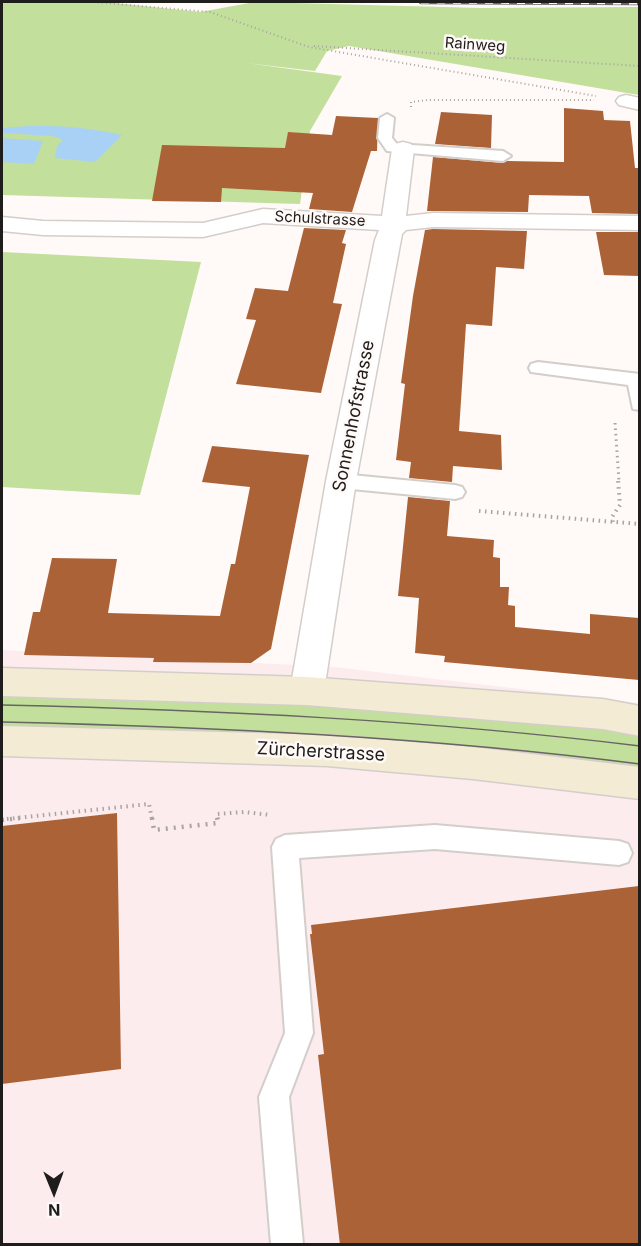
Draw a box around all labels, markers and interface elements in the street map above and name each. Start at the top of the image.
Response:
street label: Rainweg [444,34,506,56]
street label: Schulstrasse [274,208,366,230]
street label: Sonnenhofstrasse [329,338,379,494]
street label: Zürcherstrasse [256,738,386,766]
north arrow [24,1162,84,1222]
text: N [48,1200,61,1220]

